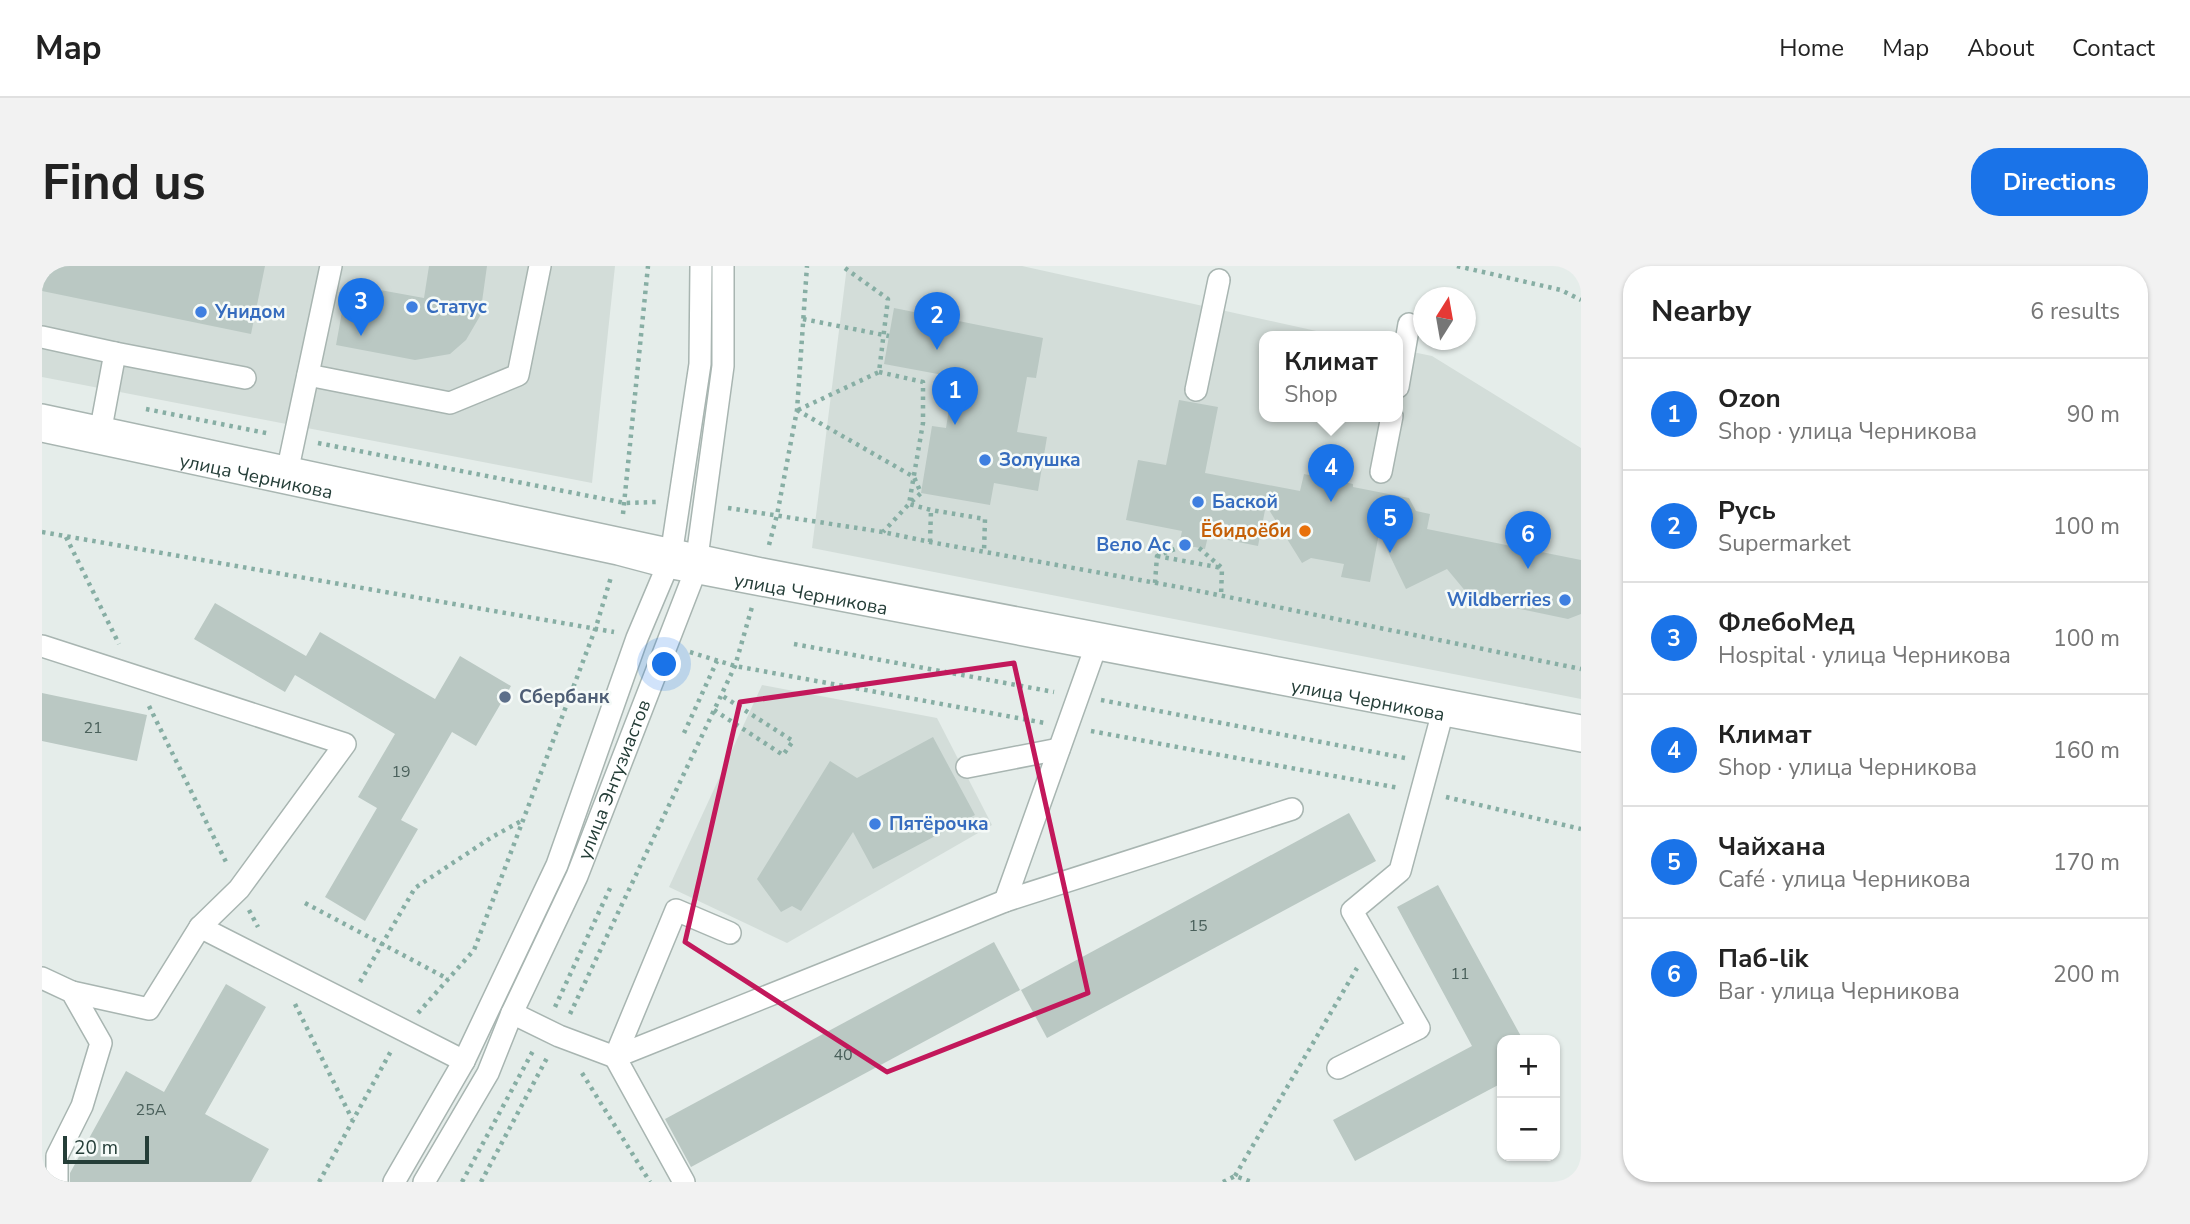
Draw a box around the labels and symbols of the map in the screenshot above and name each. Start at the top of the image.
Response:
pin: 3 [338,278,384,336]
north arrow [1413,287,1476,350]
pin: 2 [914,292,960,350]
place label: Статус [426,294,487,320]
place label: Унидом [214,299,286,325]
marker: Статус [404,299,420,315]
marker: Унидом [193,304,209,320]
pin: 1 [932,367,978,425]
pin: 4 [1308,444,1354,502]
place label: Золушка [999,447,1081,473]
street label: улица Черникова [177,448,335,506]
marker: Золушка [977,452,993,468]
place label: Баской [1212,489,1278,515]
marker: Баской [1190,494,1206,510]
pin: 5 [1367,495,1413,553]
pin: 6 [1505,511,1551,569]
place label: Ёбидоёби [1201,518,1291,544]
marker: Ёбидоёби [1297,523,1313,539]
place label: Вело Ас [1096,532,1171,558]
marker: Вело Ас [1177,537,1193,553]
street label: улица Черникова [732,567,890,622]
place label: Wildberries [1447,587,1551,613]
marker: Wildberries [1557,592,1573,608]
your location [647,647,681,681]
street label: улица Черникова [1289,673,1447,728]
place label: Сбербанк [519,684,610,710]
marker: Сбербанк [497,689,513,705]
street label: улица Энтузиастов [572,696,657,863]
house number: 21 [83,717,103,739]
house number: 19 [391,761,411,783]
place label: Пятёрочка [889,811,989,837]
marker: Пятёрочка [867,816,883,832]
house number: 15 [1188,915,1208,937]
house number: 11 [1450,963,1470,985]
house number: 40 [833,1044,853,1066]
house number: 25А [136,1099,167,1121]
scale bar [63,1133,149,1165]

